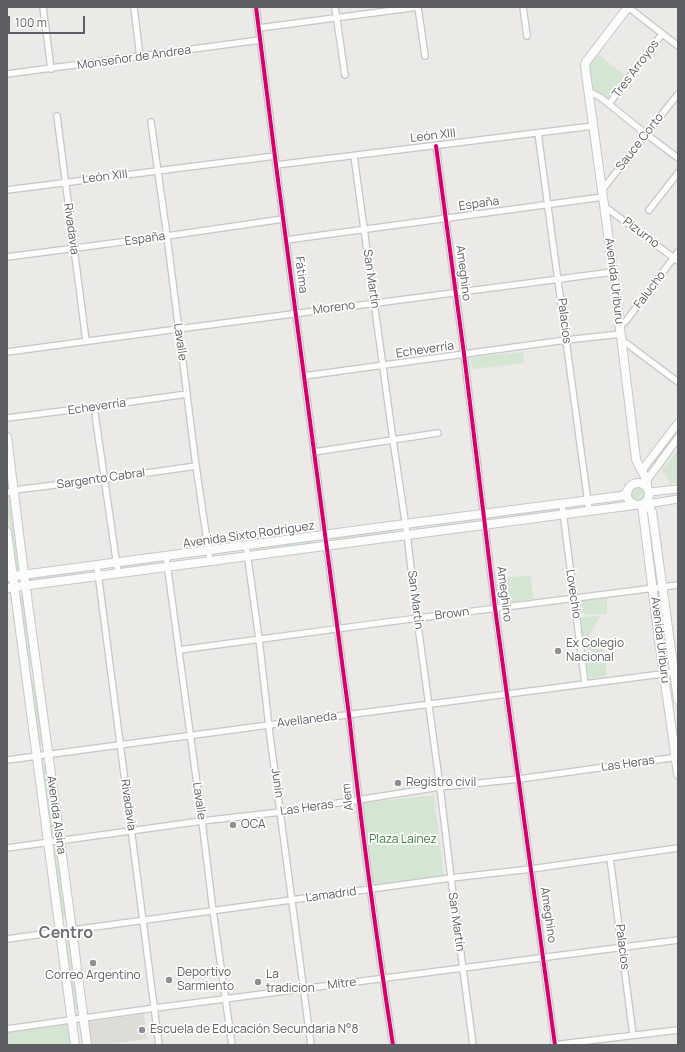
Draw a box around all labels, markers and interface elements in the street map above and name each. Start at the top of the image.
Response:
scale bar [10,8,87,34]
text: 100 m [15,14,47,31]
street label: Tres Arroyos [610,37,662,101]
street label: Monseñor de Andrea [76,43,192,73]
street label: Sauce Corto [613,110,667,174]
street label: León XIII [410,126,456,146]
street label: León XIII [82,167,128,187]
street label: España [458,194,500,214]
street label: Rivadavia [60,202,82,256]
street label: Pizurno [620,215,662,251]
street label: España [124,229,166,249]
street label: Avenida Uriburu [602,237,626,325]
street label: Ameghino [452,244,474,302]
street label: San Martín [360,249,382,309]
street label: Fátima [292,256,310,294]
street label: Falucho [631,268,669,312]
street label: Palacios [554,297,574,345]
street label: Moreno [312,298,356,318]
street label: Lavalle [170,322,190,362]
street label: Echeverría [395,339,455,361]
street label: Echeverría [67,396,127,418]
street label: Sargento Cabral [56,466,146,492]
street label: Avenida Sixto Rodríguez [182,519,316,551]
street label: Ameghino [493,565,515,623]
street label: Lovechio [562,568,584,620]
street label: San Martín [404,570,426,630]
street label: Avenida Uriburu [648,596,672,684]
street label: Brown [434,605,470,623]
place label: Ex Colegio Nacional [566,637,624,665]
marker: Ex Colegio Nacional [553,646,563,656]
street label: Avellaneda [276,709,338,731]
street label: Las Heras [600,753,656,775]
street label: Junín [268,767,286,799]
street label: Avenida Alsina [43,775,69,855]
place label: Registro civil [406,776,476,790]
street label: Rivadavia [117,778,139,832]
marker: Registro civil [393,778,403,788]
street label: Lavalle [189,781,209,821]
street label: Alem [339,783,357,811]
street label: Las Heras [279,797,335,819]
place label: OCA [241,818,266,832]
marker: OCA [228,820,238,830]
park label: Plaza Lainez [369,833,437,847]
street label: Lamadrid [305,884,357,906]
street label: Ameghino [537,886,559,944]
street label: San Martín [445,892,467,952]
street label: Palacios [612,923,632,971]
district label: Centro [39,924,93,944]
marker: Correo Argentino [88,958,98,968]
place label: Deportivo Sarmiento [177,966,234,994]
place label: La tradicion [266,968,315,996]
place label: Correo Argentino [45,969,141,983]
marker: Deportivo Sarmiento [164,975,174,985]
street label: Mitre [327,975,357,993]
marker: La tradicion [253,977,263,987]
place label: Escuela de Educación Secundaria N°8 [150,1023,358,1037]
marker: Escuela de Educación Secundaria N°8 [137,1025,147,1035]

